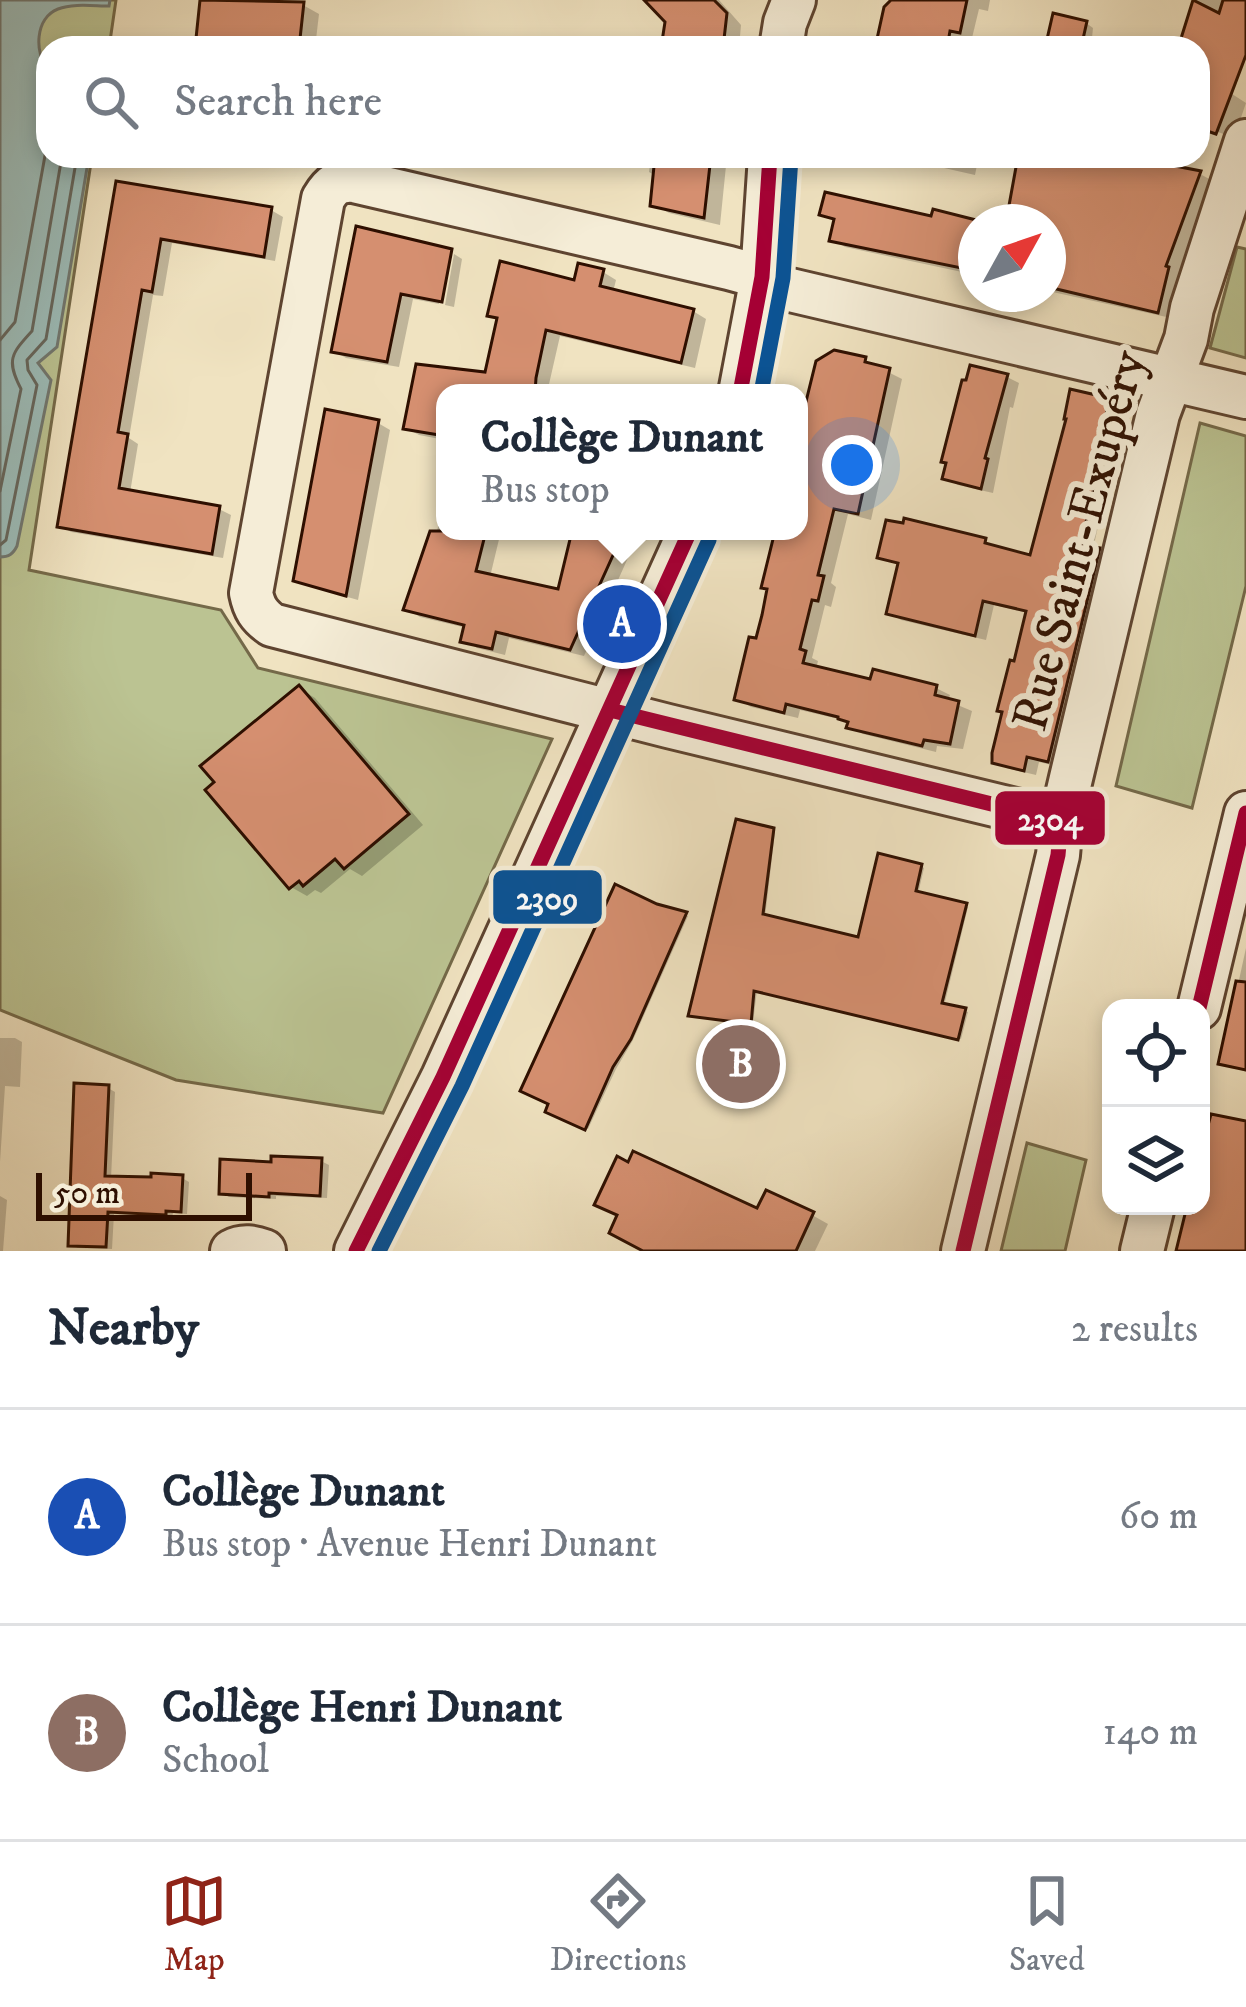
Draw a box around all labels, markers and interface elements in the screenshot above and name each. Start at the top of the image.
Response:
search box [36,36,1210,168]
icon: search [78,69,144,135]
text: Search here [174,74,382,130]
north arrow [958,204,1066,312]
street label: Rue Saint-Exupéry [998,343,1162,738]
popup [436,384,808,540]
text: Collège Dunant [481,410,763,466]
your location [822,435,882,495]
text: Bus stop [481,466,610,515]
pin: A [583,579,661,669]
line badge: 2304 [993,789,1107,847]
text: 2304 [1017,800,1085,841]
line badge: 2309 [491,868,604,926]
text: 2309 [516,879,578,920]
map controls [1102,999,1210,1215]
button: locate [1102,999,1210,1107]
pin: B [702,1019,780,1109]
button: layers [1102,1107,1210,1215]
scale bar [36,1167,252,1220]
text: 50 m [54,1173,120,1214]
text: Nearby [48,1297,199,1361]
text: 2 results [1071,1305,1198,1354]
text: Collège Dunant [162,1464,445,1520]
text: A [75,1492,99,1541]
text: 60 m [1119,1492,1198,1541]
text: Bus stop · Avenue Henri Dunant [162,1520,657,1569]
text: Collège Henri Dunant [162,1680,562,1736]
text: B [75,1708,99,1757]
text: 140 m [1103,1708,1198,1757]
text: School [162,1736,269,1785]
tab: Map [161,1868,227,1981]
tab: Directions [550,1868,686,1981]
tab: Saved [1009,1868,1085,1981]

